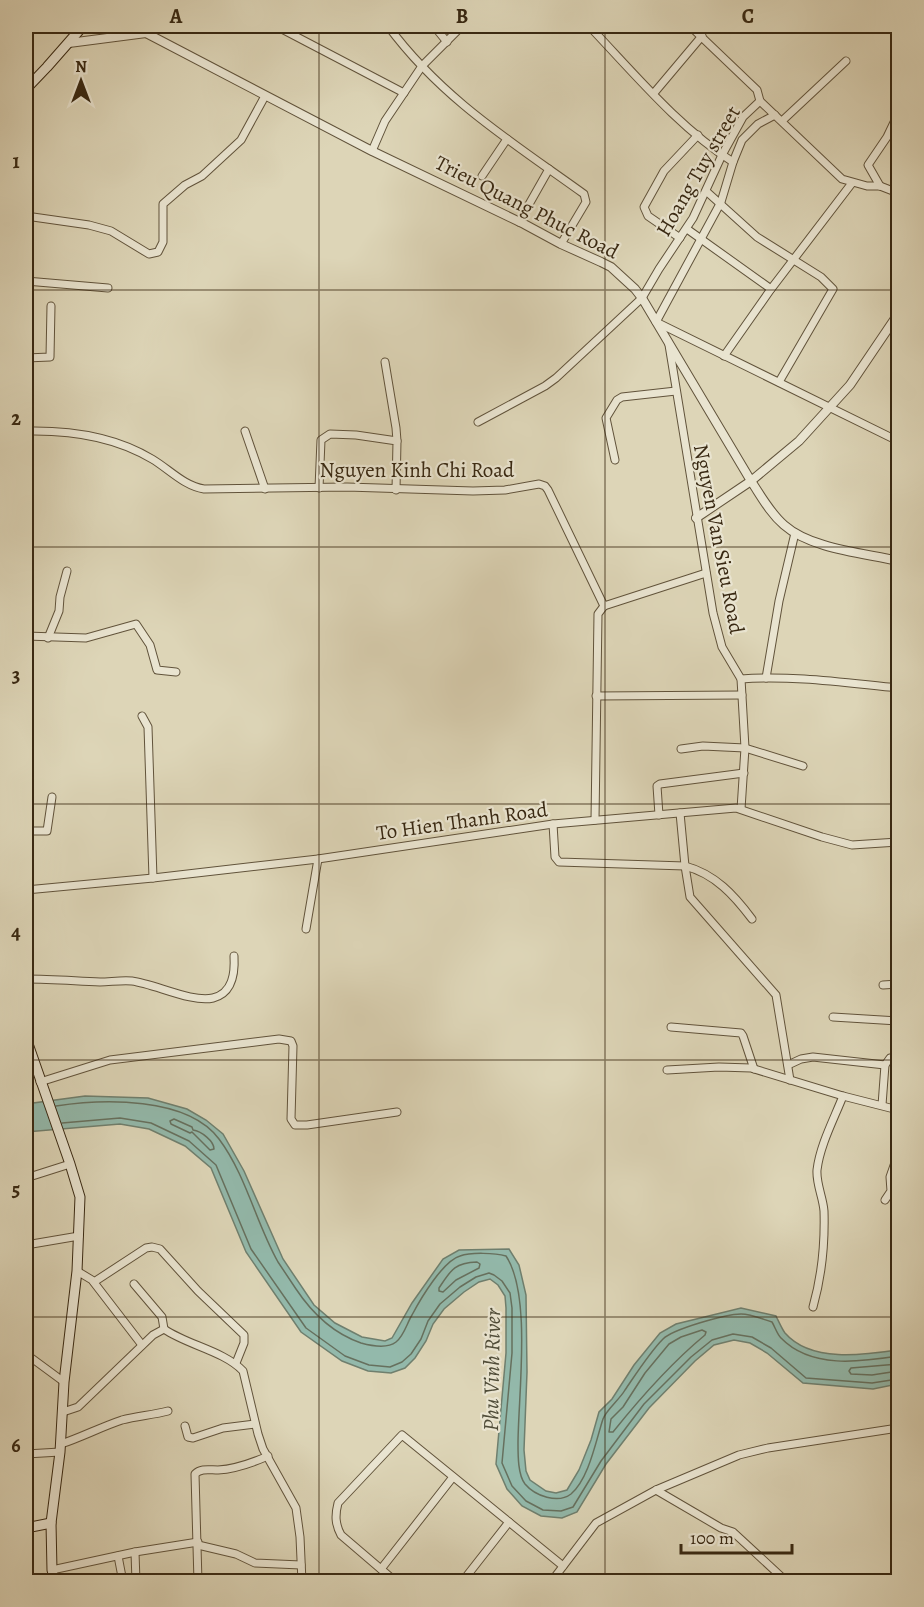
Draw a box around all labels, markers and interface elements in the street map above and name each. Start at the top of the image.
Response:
text: A [169,3,183,30]
text: B [456,3,468,30]
text: C [742,3,754,30]
north arrow [51,51,111,111]
text: N [75,56,87,78]
street label: Hoang Tuy street [649,101,747,241]
text: 1 [12,148,20,175]
street label: Trieu Quang Phuc Road [430,149,624,266]
text: 2 [11,405,21,432]
street label: Nguyen Van Sieu Road [687,442,751,637]
street label: Nguyen Kinh Chi Road [320,456,515,484]
text: 3 [12,662,20,689]
street label: To Hien Thanh Road [375,795,550,847]
text: 4 [11,919,21,946]
text: 5 [12,1176,20,1203]
water label: Phu Vinh River [476,1307,508,1432]
text: 6 [11,1432,21,1459]
scale bar [681,1517,792,1555]
text: 100 m [690,1526,734,1550]

